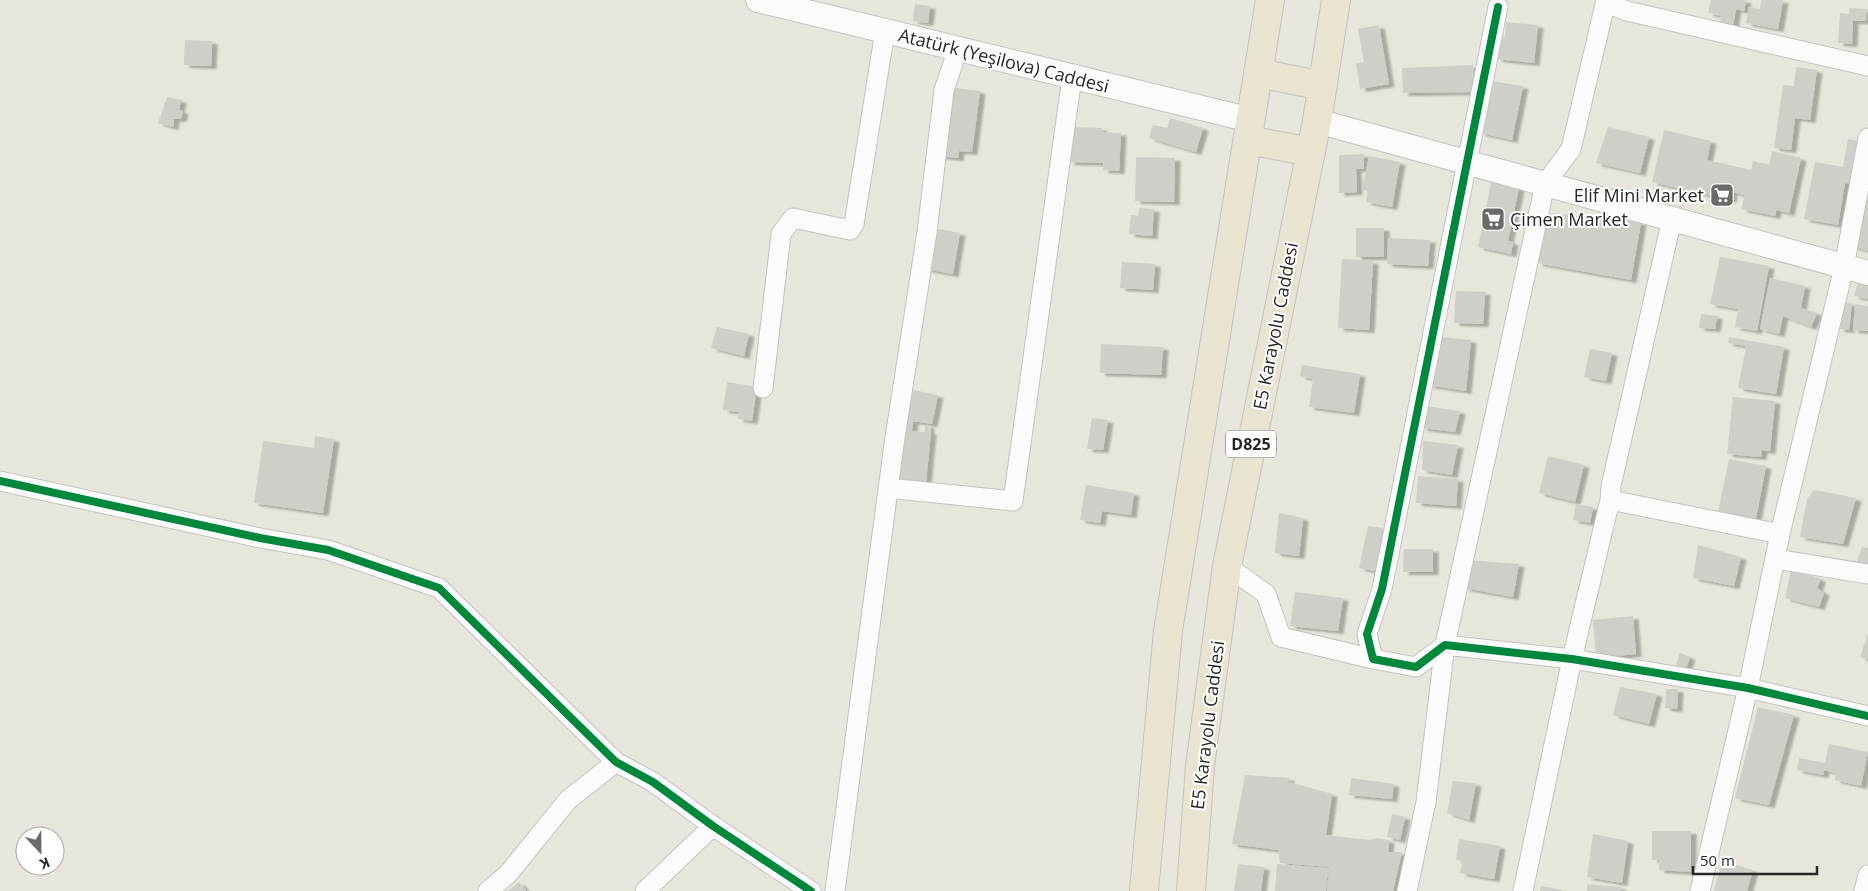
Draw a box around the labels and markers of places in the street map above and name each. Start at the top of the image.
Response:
supermarket icon: Elif Mini Market [1709,182,1735,208]
place label: Elif Mini Market [1574,183,1704,207]
supermarket icon: Çimen Market [1480,206,1506,232]
place label: Çimen Market [1510,207,1628,231]

